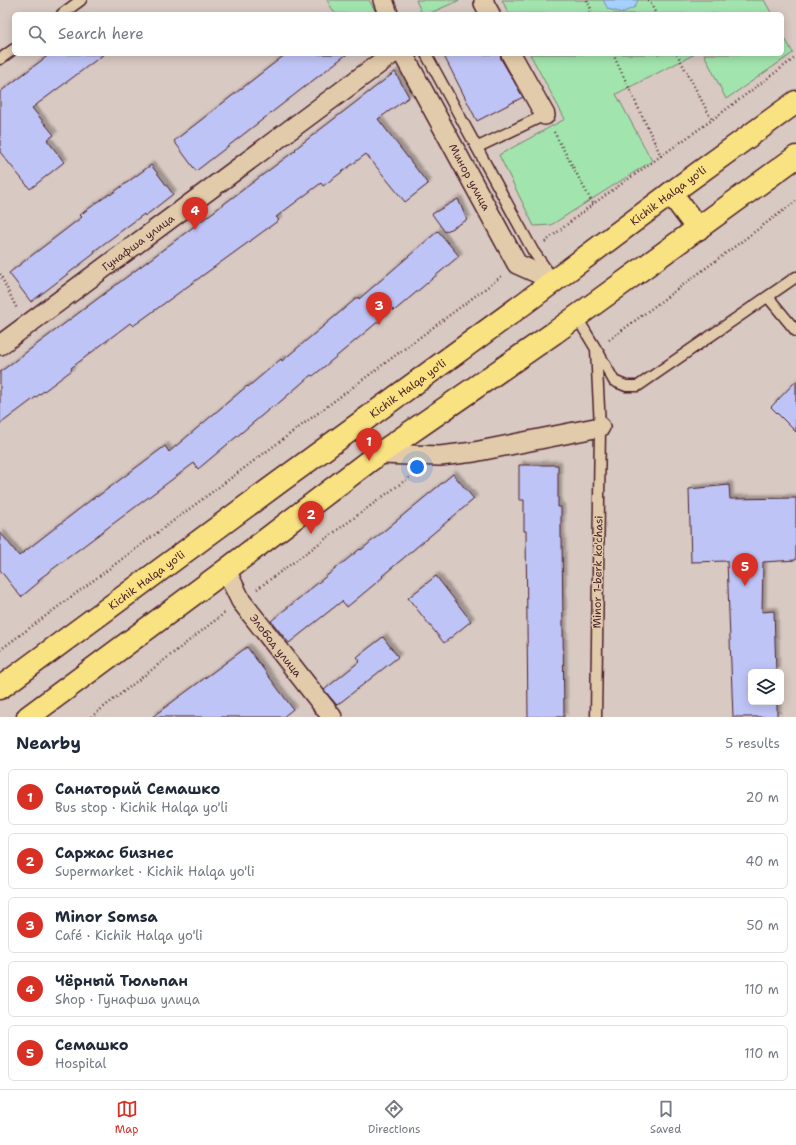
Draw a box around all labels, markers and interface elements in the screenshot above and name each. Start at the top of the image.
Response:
search box [12,12,784,56]
icon: search [26,23,48,45]
text: Search here [58,24,144,44]
street label: Минор улица [445,141,494,213]
street label: Kichik Halqa yo'li [627,162,709,229]
pin: 4 [182,197,208,230]
street label: Гунафша улица [99,211,177,274]
pin: 3 [366,292,392,325]
street label: Kichik Halqa yo'li [366,355,449,421]
pin: 1 [356,428,382,461]
your location [407,457,427,477]
pin: 2 [298,501,324,534]
street label: Minor 1-berk ko'chasi [590,515,606,629]
street label: Kichik Halqa yo'li [105,547,188,613]
pin: 5 [732,553,758,586]
street label: Элобод улица [246,611,305,680]
map controls [748,669,784,705]
button: layers [748,669,784,705]
text: Nearby [16,732,81,754]
text: 5 results [725,735,780,752]
text: Санаторий Семашко [55,779,220,799]
text: 1 [27,789,33,806]
text: 20 m [746,789,779,806]
text: Bus stop · Kichik Halqa yo'li [55,799,228,816]
text: Саржас бизнес [55,843,174,863]
text: 2 [25,853,35,870]
text: 40 m [745,853,779,870]
text: Supermarket · Kichik Halqa yo'li [55,863,255,880]
text: Minor Somsa [55,907,158,927]
text: 3 [25,917,35,934]
text: 50 m [746,917,779,934]
text: Café · Kichik Halqa yo'li [55,927,203,944]
text: Чёрный Тюльпан [55,971,188,991]
text: 4 [25,981,35,998]
text: 110 m [744,981,779,998]
text: Shop · Гунафша улица [55,991,200,1008]
text: Семашко [55,1035,128,1055]
text: 5 [26,1045,34,1062]
text: 110 m [744,1045,779,1062]
text: Hospital [55,1055,106,1072]
tab: Map [115,1098,138,1137]
tab: Directions [368,1098,420,1137]
tab: Saved [650,1098,681,1137]

